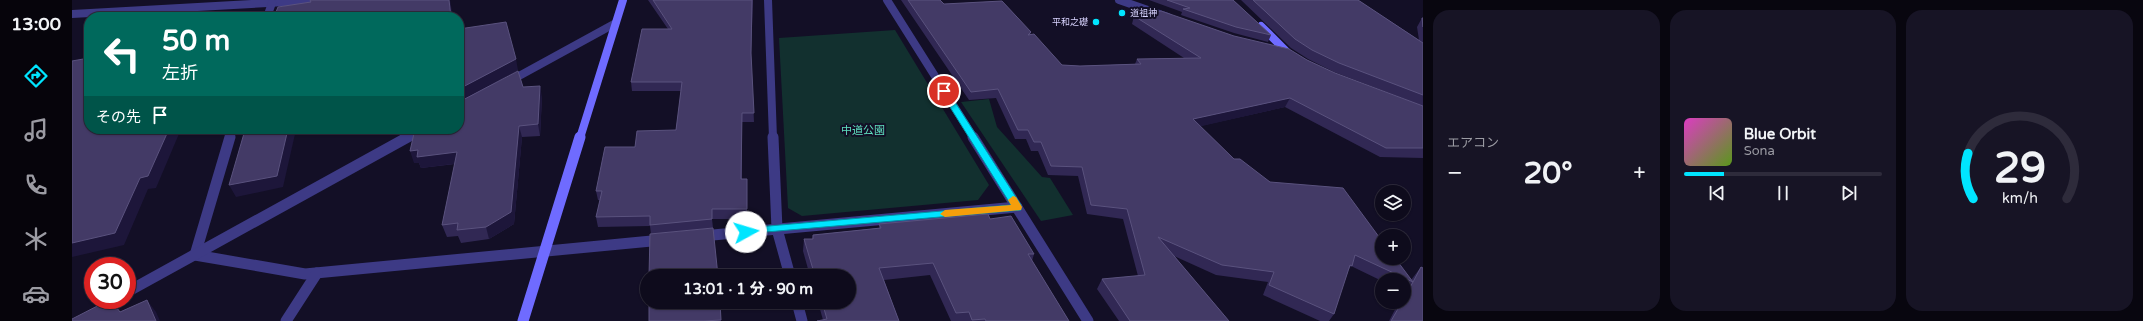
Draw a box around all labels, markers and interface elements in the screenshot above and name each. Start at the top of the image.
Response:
marker: 道祖神 [1117,8,1127,18]
place label: 道祖神 [1130,8,1157,19]
text: 13:00 [11,13,61,35]
place label: 平和之礎 [1052,17,1088,28]
marker: 平和之礎 [1091,17,1101,27]
text: 50 m [162,24,230,58]
icon: left [96,28,148,80]
icon: directions [22,62,50,90]
text: 左折 [162,62,198,84]
pin [927,74,961,108]
icon: arrive [933,80,955,102]
icon: arrive [149,104,171,126]
text: その先 [96,108,141,126]
icon: music [22,116,50,144]
park label: 中道公園 [841,124,885,137]
text: Blue Orbit [1744,125,1816,143]
text: エアコン [1447,135,1499,151]
text: Sona [1744,143,1775,159]
text: 29 [1994,143,2046,193]
text: 20° [1523,155,1572,192]
text: − [1447,160,1463,186]
text: + [1633,160,1646,186]
icon: phone [22,171,50,199]
icon: previous [1706,182,1728,204]
icon: pause [1772,182,1794,204]
icon: next [1838,182,1860,204]
map controls [1375,185,1411,309]
button: layers [1375,185,1411,221]
text: km/h [2002,189,2038,206]
position arrow [725,211,767,253]
icon: climate [22,225,50,253]
button: + [1375,229,1411,265]
speed limit sign: 30 [84,257,136,309]
button: − [1375,273,1411,309]
icon: car [22,280,50,308]
text: 13:01 · 1 分 · 90 m [683,280,813,298]

